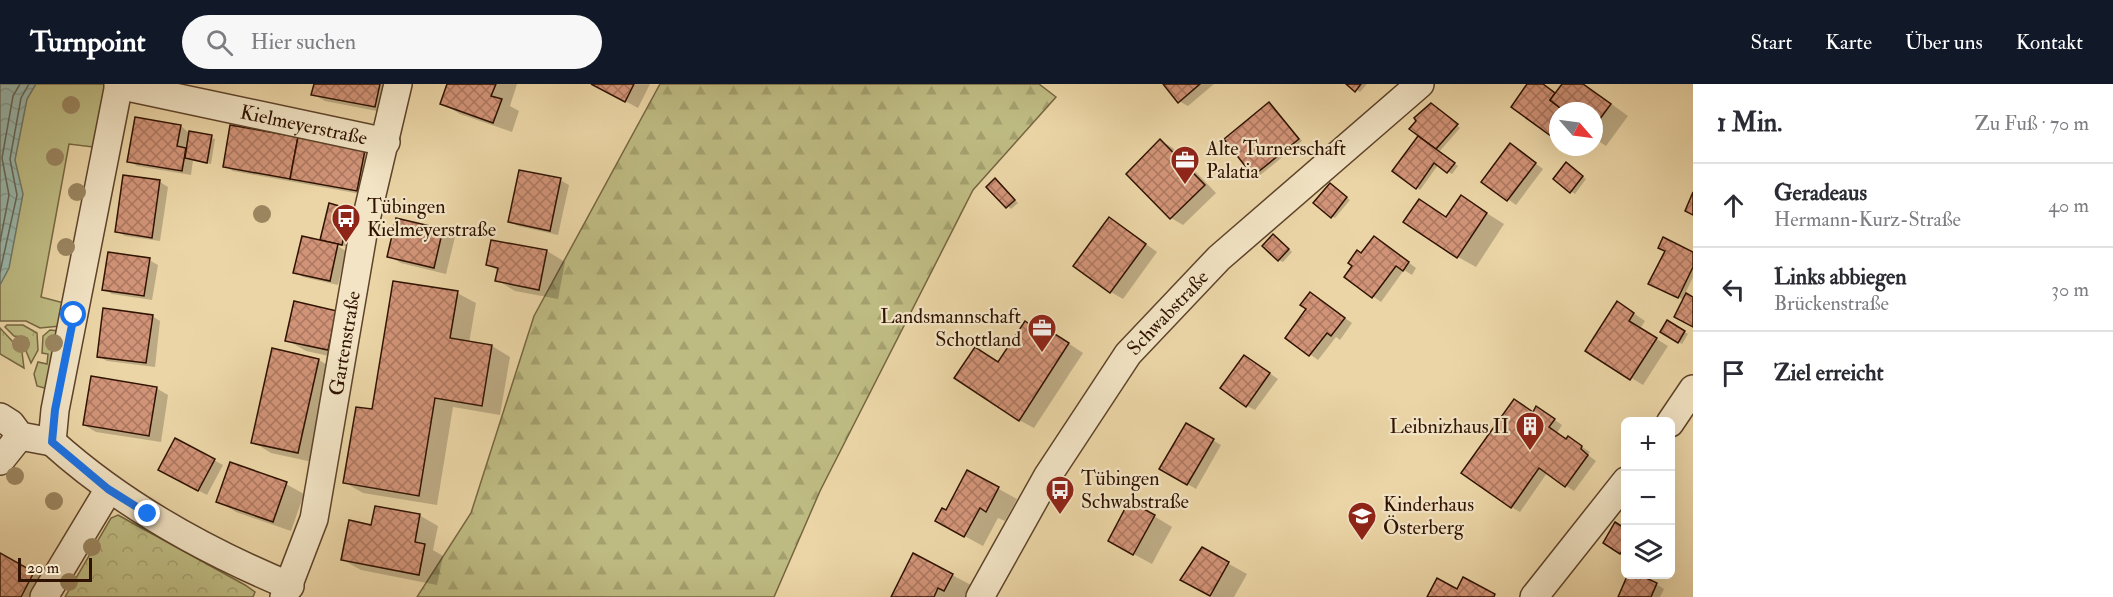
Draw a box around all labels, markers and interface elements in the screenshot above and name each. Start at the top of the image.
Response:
search box [182,15,602,69]
text: Turnpoint [30,25,146,60]
icon: search [203,26,236,59]
text: Hier suchen [251,28,356,56]
text: Start [1750,29,1792,56]
text: Karte [1825,29,1872,56]
text: Über uns [1905,29,1983,56]
text: Kontakt [2016,29,2083,56]
street label: Kielmeyerstraße [238,99,370,151]
north arrow [1549,102,1603,156]
text: 1 Min. [1717,107,1782,139]
text: Zu Fuß · 70 m [1975,111,2089,136]
place label: Alte Turnerschaft Palatia [1205,136,1347,184]
office icon: Alte Turnerschaft Palatia [1169,144,1201,186]
text: Geradeaus [1774,179,1867,207]
icon: ahead [1717,189,1750,222]
text: 40 m [2048,193,2089,218]
place label: Tübingen Kielmeyerstraße [367,194,496,242]
bus stop icon: Tübingen Kielmeyerstraße [330,202,362,244]
text: Hermann-Kurz-Straße [1774,207,1961,232]
text: Links abbiegen [1774,263,1907,291]
street label: Schwabstraße [1122,265,1214,361]
icon: left [1717,273,1750,306]
text: 30 m [2051,277,2089,302]
street label: Gartenstraße [323,289,366,398]
text: Brückenstraße [1774,291,1889,316]
route start [60,301,86,327]
place label: Landsmannschaft Schottland [880,304,1022,352]
office icon: Landsmannschaft Schottland [1026,312,1058,354]
icon: arrive [1717,357,1750,390]
text: Ziel erreicht [1774,359,1884,387]
building icon: Leibnizhaus II [1514,410,1546,452]
place label: Leibnizhaus II [1390,414,1509,439]
map controls [1621,417,1675,579]
button: + [1621,417,1675,471]
place label: Tübingen Schwabstraße [1081,466,1189,514]
button: − [1621,471,1675,525]
bus stop icon: Tübingen Schwabstraße [1044,474,1076,516]
place label: Kinderhaus Österberg [1383,492,1474,540]
route end [134,500,160,526]
school or university icon: Kinderhaus Österberg [1346,500,1378,542]
button: layers [1621,525,1675,579]
scale bar [18,555,92,582]
text: 20 m [27,558,59,578]

